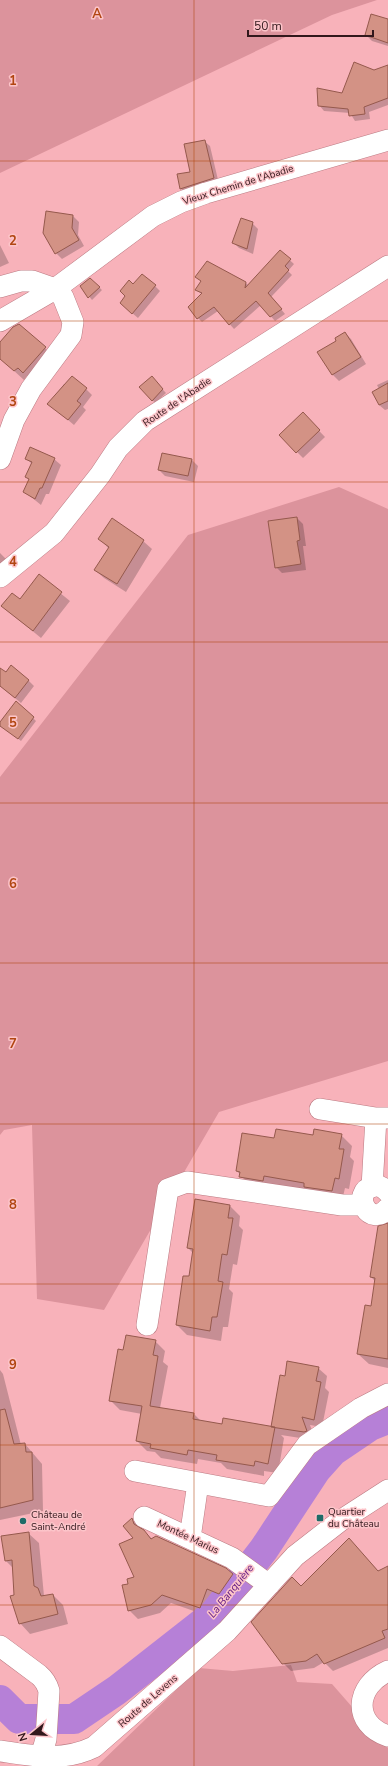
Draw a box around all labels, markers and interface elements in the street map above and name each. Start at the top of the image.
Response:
text: A [92,5,102,23]
scale bar [248,12,373,38]
text: 50 m [254,18,282,34]
text: 1 [9,72,17,90]
street label: Vieux Chemin de l'Abadie [180,161,295,209]
text: 2 [9,232,17,250]
street label: Route de l'Abadie [140,374,214,430]
text: 3 [9,393,17,411]
text: 4 [9,553,17,571]
text: 5 [9,714,17,732]
text: 6 [9,875,17,893]
text: 7 [9,1035,17,1053]
text: 8 [9,1196,17,1214]
text: 9 [9,1356,17,1374]
place label: Quartier du Château [328,1505,379,1531]
place label: Château de Saint-André [31,1508,86,1534]
marker: Quartier du Château [315,1513,325,1523]
marker: Château de Saint-André [18,1516,28,1526]
street label: Montée Marius [155,1517,221,1558]
water label: La Banquière [205,1561,257,1621]
street label: Route de Levens [115,1671,181,1731]
north arrow [12,1714,52,1754]
text: N [15,1731,31,1743]

